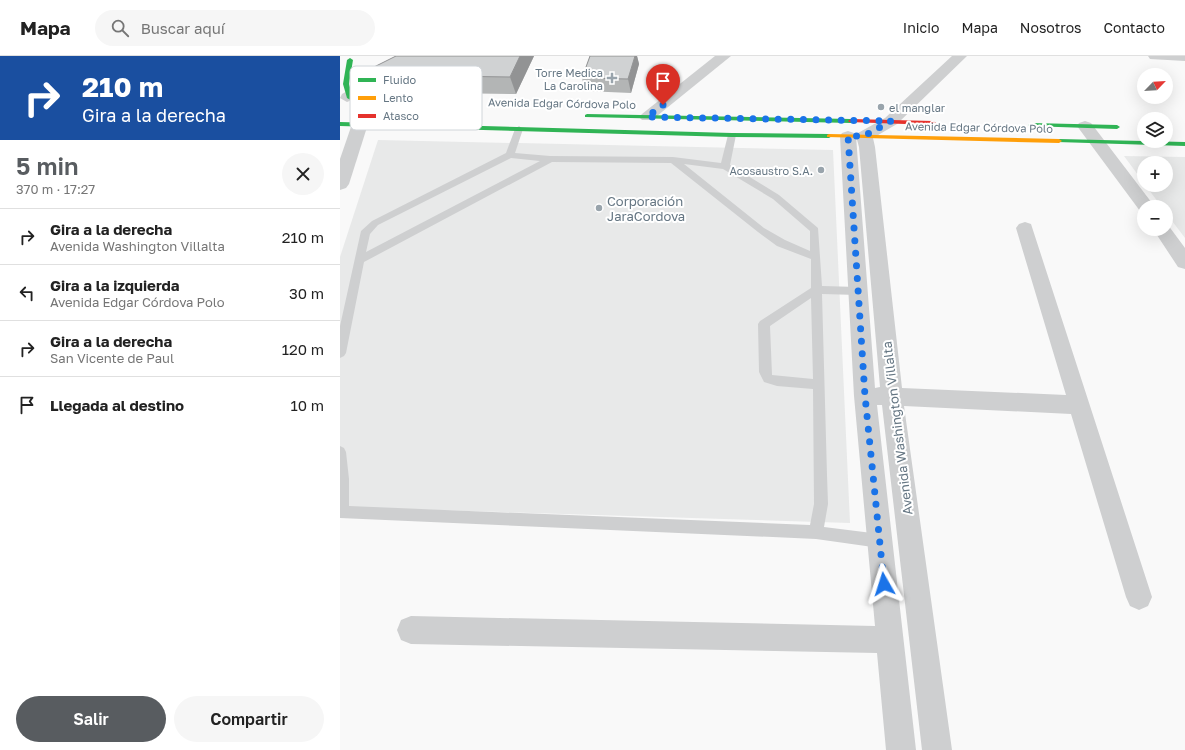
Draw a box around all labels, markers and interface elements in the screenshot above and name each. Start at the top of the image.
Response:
search box [95,10,375,46]
text: Mapa [20,16,71,39]
icon: search [109,17,131,39]
text: Buscar aquí [141,19,225,37]
text: Inicio [903,19,939,36]
text: Mapa [961,19,998,36]
text: Nosotros [1020,19,1081,36]
text: Contacto [1103,19,1165,36]
pin [646,64,680,105]
legend [350,66,482,130]
place label: Torre Medica La Carolina [535,66,603,92]
north arrow [1137,68,1173,104]
map controls [1137,68,1173,236]
text: 210 m [82,70,163,103]
icon: arrive [652,70,674,92]
icon: right [16,72,68,124]
marker: Torre Medica La Carolina [606,72,618,84]
text: Fluido [383,73,416,86]
text: Lento [383,91,414,104]
street label: Avenida Edgar Córdova Polo [488,95,636,111]
place label: el manglar [889,101,946,114]
marker: el manglar [876,102,886,112]
text: Gira a la derecha [82,104,226,126]
text: Atasco [383,109,419,122]
button: layers [1137,112,1173,148]
street label: Avenida Edgar Córdova Polo [905,119,1053,135]
text: 5 min [16,151,78,180]
button: close [282,153,324,195]
button: + [1137,156,1173,192]
place label: Acosaustro S.A. [730,164,813,177]
marker: Acosaustro S.A. [816,165,826,175]
text: 370 m · 17:27 [16,181,95,197]
place label: Corporación JaraCordova [607,193,685,224]
button: − [1137,200,1173,236]
marker: Corporación JaraCordova [594,203,604,213]
text: Gira a la derecha [50,220,172,238]
icon: right [16,226,38,248]
text: 210 m [282,228,324,246]
text: Avenida Washington Villalta [50,238,225,254]
text: Gira a la izquierda [50,276,180,294]
icon: left [16,282,38,304]
text: 30 m [289,284,324,302]
text: Avenida Edgar Córdova Polo [50,294,225,310]
text: Gira a la derecha [50,332,172,350]
icon: right [16,338,38,360]
text: 120 m [282,340,324,358]
street label: Avenida Washington Villalta [878,340,916,516]
text: San Vicente de Paul [50,350,174,366]
icon: arrive [16,394,38,416]
text: Llegada al destino [50,396,184,414]
text: 10 m [290,396,324,414]
position arrow [863,563,905,605]
button: Salir [16,696,166,742]
button: Compartir [174,696,324,742]

